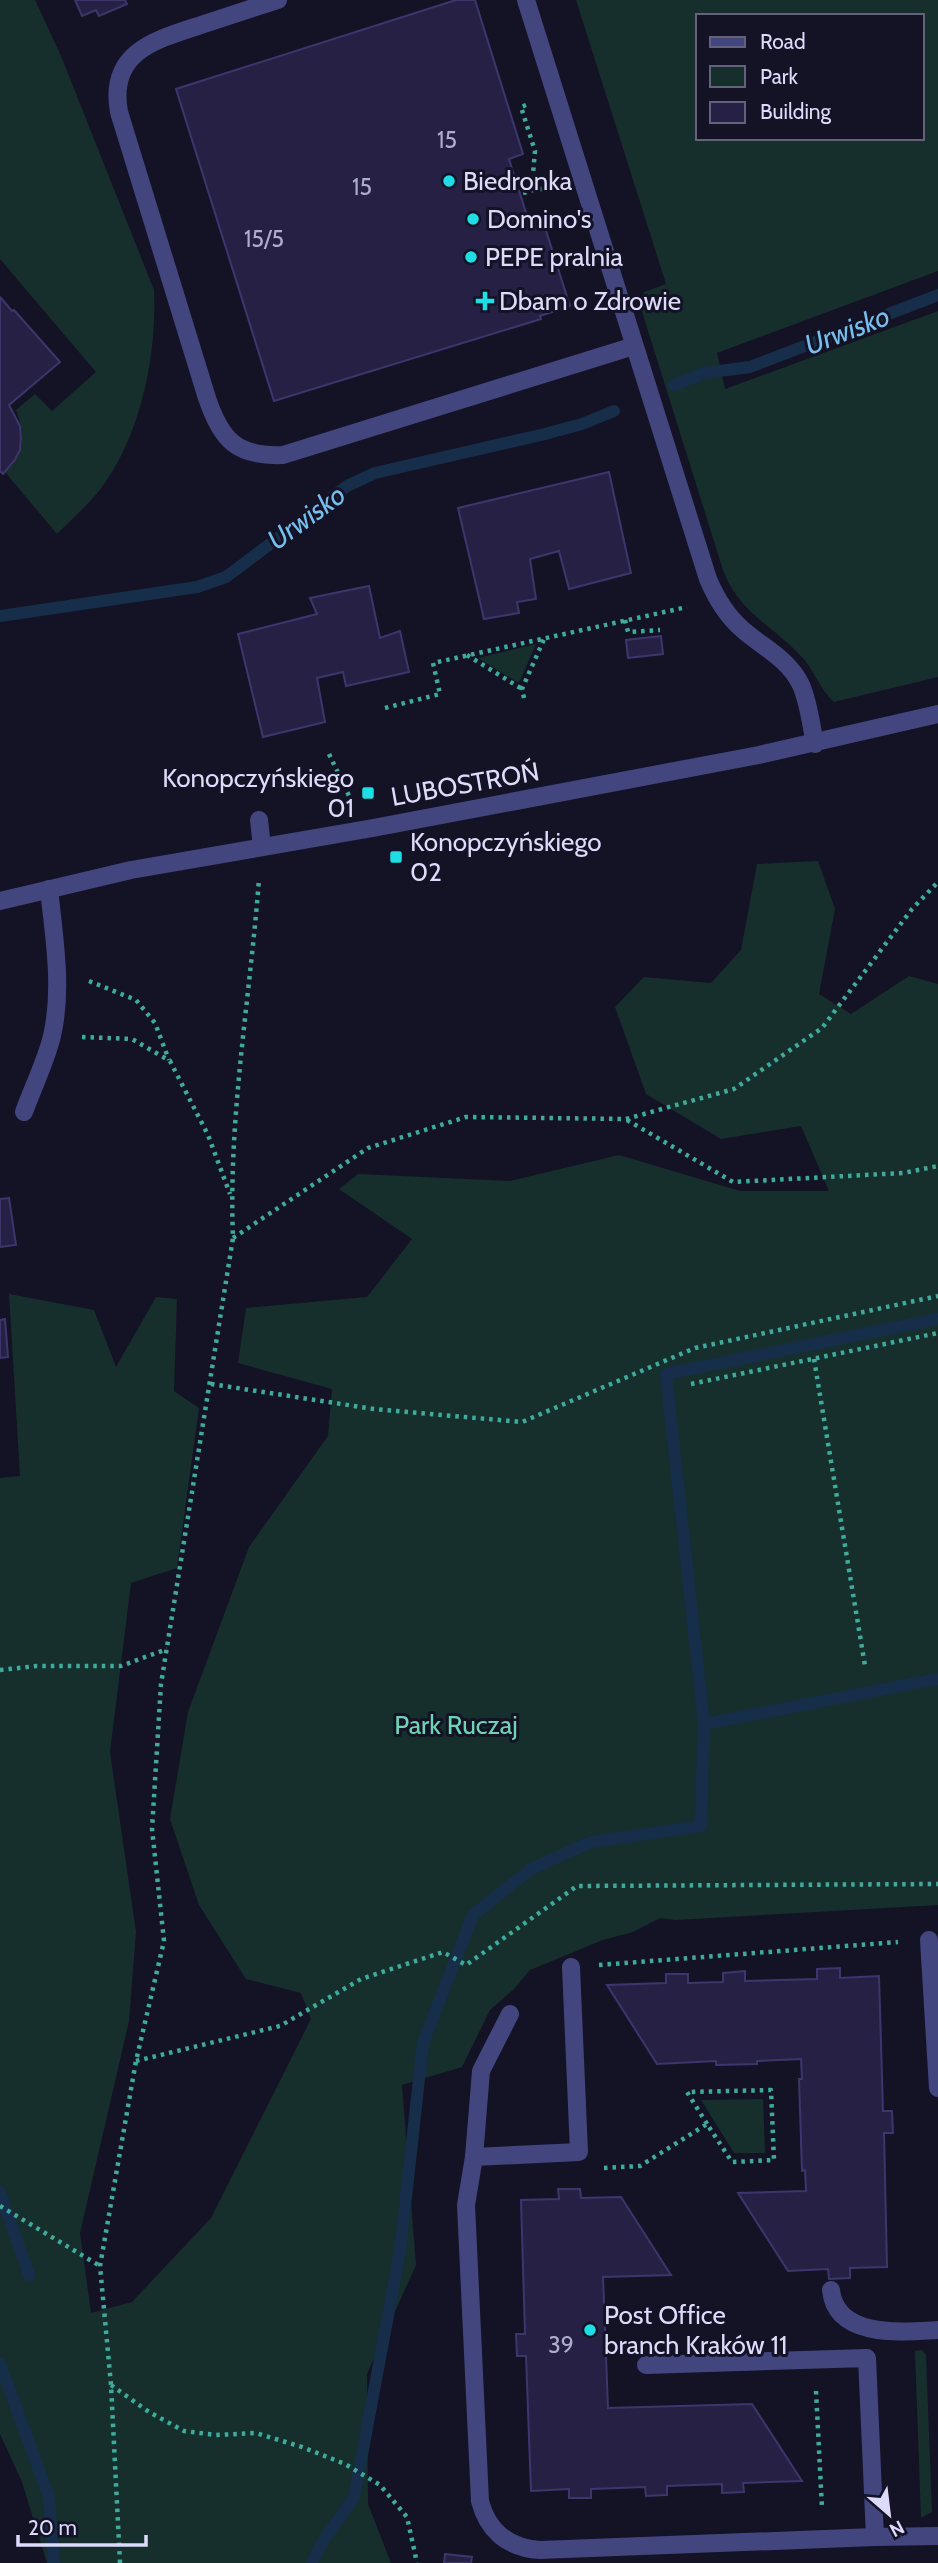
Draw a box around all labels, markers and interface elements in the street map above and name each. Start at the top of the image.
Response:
legend [696,14,924,140]
text: Road [760,29,806,54]
text: Park [760,64,798,89]
text: Building [760,99,832,124]
house number: 15 [437,126,457,154]
place label: Biedronka [463,165,573,197]
house number: 15 [352,173,372,201]
marker: Biedronka [441,173,457,189]
place label: Domino's [487,203,592,235]
marker: Domino's [465,211,481,227]
house number: 15/5 [244,225,284,253]
place label: PEPE pralnia [485,241,624,273]
marker: PEPE pralnia [463,249,479,265]
place label: Dbam o Zdrowie [499,285,681,317]
marker: Dbam o Zdrowie [477,293,493,309]
water label: Urwisko [800,298,894,362]
water label: Urwisko [260,477,352,557]
street label: LUBOSTROŃ [388,755,542,813]
place label: Konopczyńskiego 01 [162,762,354,824]
marker: Konopczyńskiego 01 [360,785,376,801]
place label: Konopczyńskiego 02 [410,826,602,888]
marker: Konopczyńskiego 02 [388,849,404,865]
park label: Park Ruczaj [394,1709,518,1741]
place label: Post Office branch Kraków 11 [604,2299,787,2361]
marker: Post Office branch Kraków 11 [582,2322,598,2338]
house number: 39 [548,2331,574,2359]
north arrow [854,2479,924,2549]
scale bar [18,2504,145,2548]
text: 20 m [28,2515,77,2540]
text: N [885,2515,908,2542]

